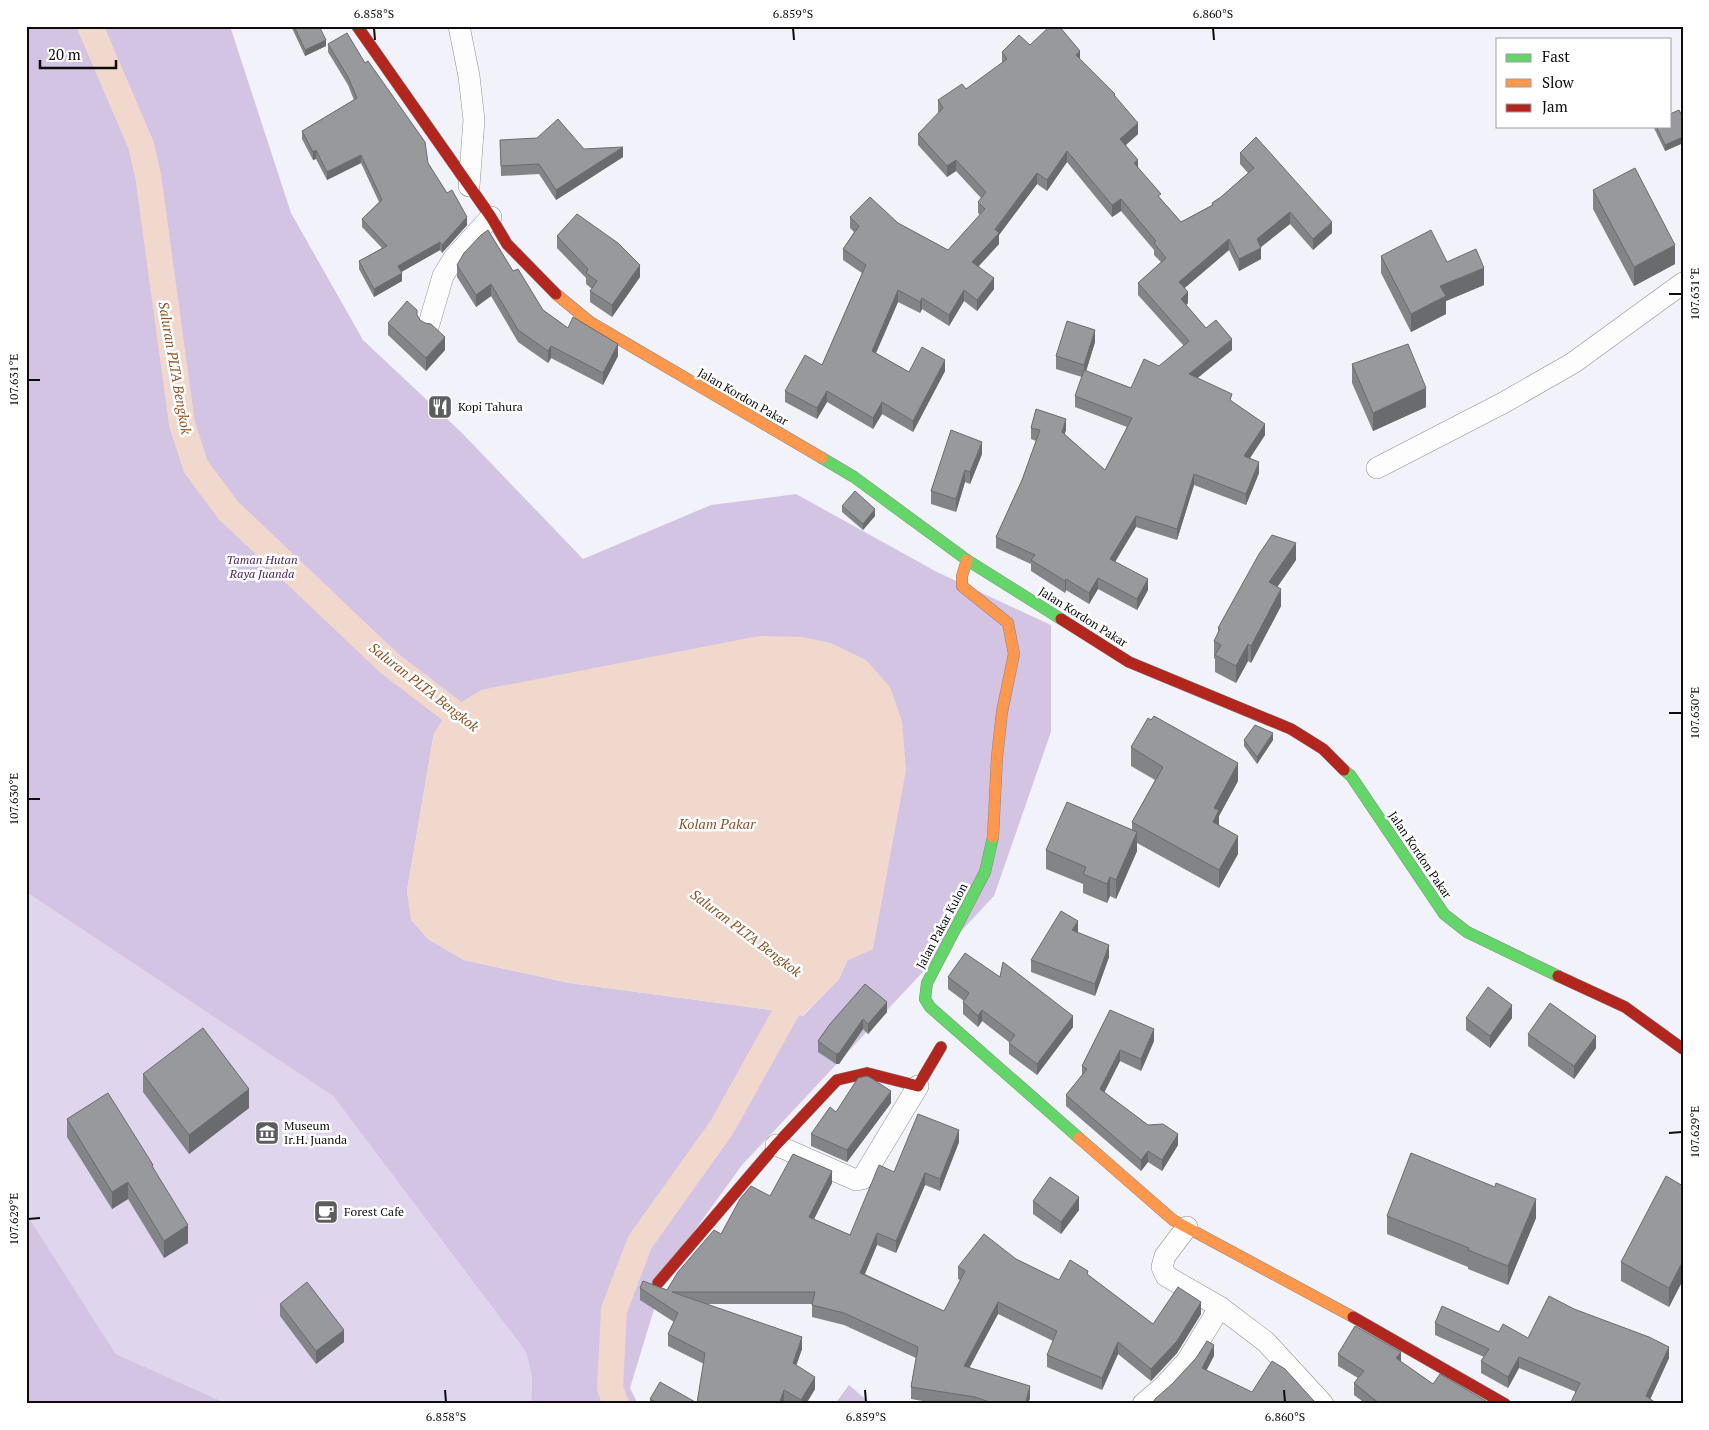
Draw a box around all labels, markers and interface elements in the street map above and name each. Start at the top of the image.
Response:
text: 6.858°S [354,6,394,21]
text: 6.859°S [773,6,813,21]
text: 6.860°S [1193,6,1233,21]
scale bar [40,38,116,70]
legend [1496,38,1672,128]
text: 20 m [48,44,81,64]
text: Fast [1542,46,1570,66]
text: Slow [1542,72,1575,92]
text: Jam [1542,96,1568,116]
text: 107.631°E [1687,268,1702,320]
water label: Saluran PLTA Bengkok [154,300,197,436]
text: 107.631°E [6,354,21,406]
street label: Jalan Kordon Pakar [695,365,791,429]
restaurant icon: Kopi Tahura [427,394,453,420]
place label: Kopi Tahura [458,399,523,414]
park label: Taman Hutan Raya Juanda [226,552,298,581]
street label: Jalan Kordon Pakar [1036,583,1131,650]
water label: Saluran PLTA Bengkok [365,638,483,736]
text: 107.630°E [1687,687,1702,739]
text: 107.630°E [6,773,21,825]
street label: Jalan Kordon Pakar [1386,808,1455,901]
water label: Kolam Pakar [678,814,756,833]
street label: Jalan Pakar Kulon [913,880,970,971]
water label: Saluran PLTA Bengkok [687,885,806,981]
text: 107.629°E [1687,1106,1702,1158]
place label: Museum Ir.H. Juanda [284,1118,347,1147]
museum icon: Museum Ir.H. Juanda [254,1120,280,1146]
text: 107.629°E [6,1193,21,1245]
cafe icon: Forest Cafe [313,1199,339,1225]
place label: Forest Cafe [344,1204,404,1219]
text: 6.858°S [426,1409,466,1424]
text: 6.859°S [846,1409,886,1424]
text: 6.860°S [1265,1409,1305,1424]

